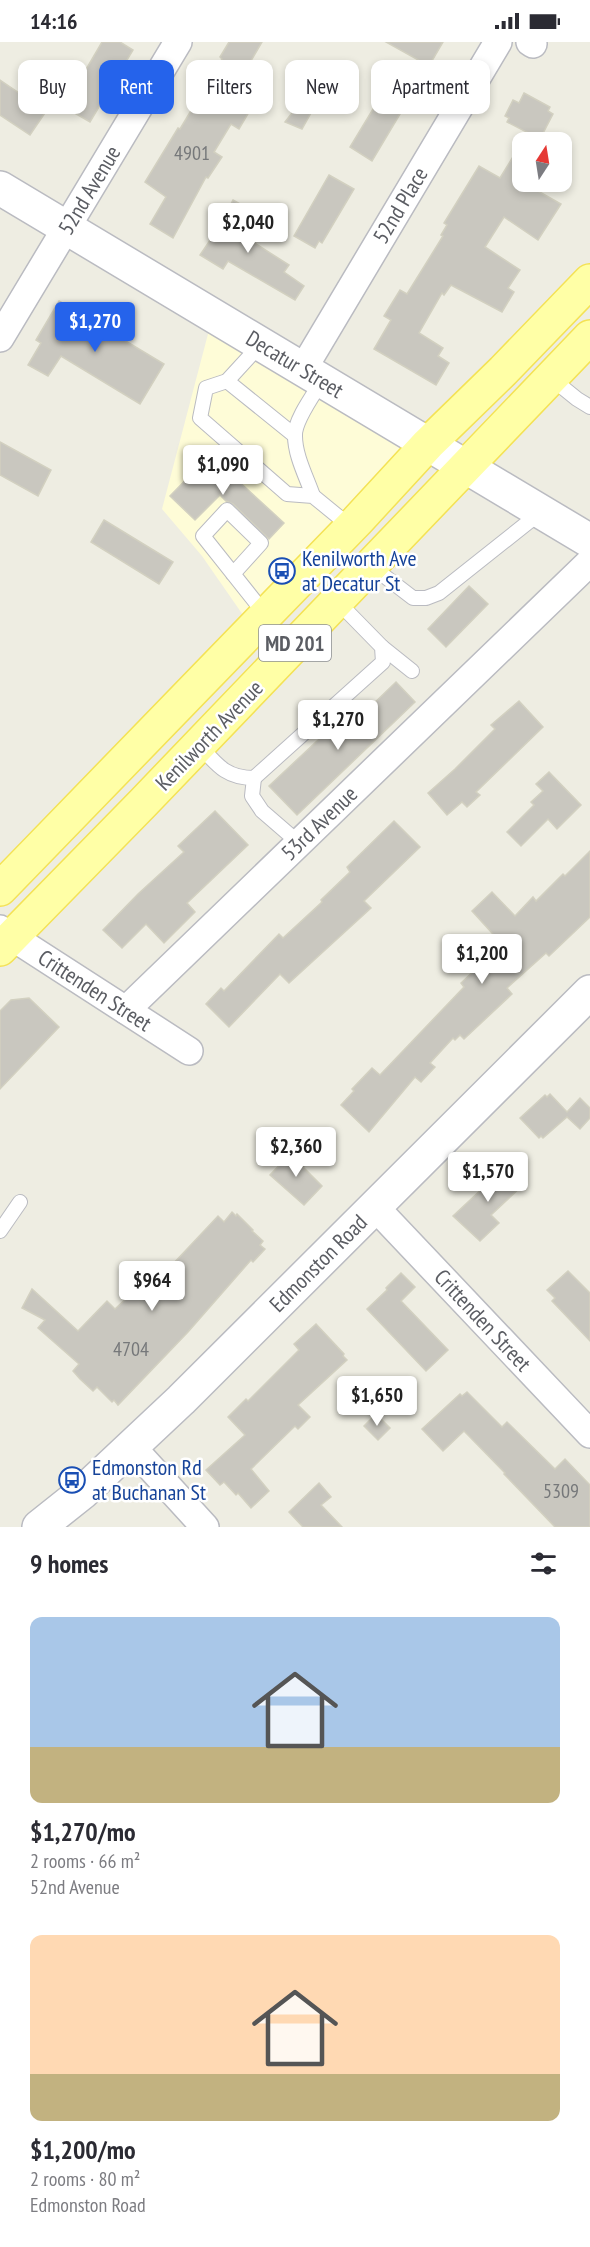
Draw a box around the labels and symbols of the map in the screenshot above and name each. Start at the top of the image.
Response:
north arrow [512,132,572,192]
street label: 52nd Avenue [52,140,126,240]
house number: 4901 [174,140,210,166]
street label: 52nd Place [366,162,434,248]
pin: $2,040 [199,203,297,254]
pin: $1,270 [46,302,144,353]
street label: Decatur Street [241,324,349,404]
pin: $1,090 [174,445,272,496]
place label: Kenilworth Ave at Decatur St [302,544,417,597]
bus stop icon: Kenilworth Ave at Decatur St [267,556,297,586]
road number: MD 201 [259,625,331,661]
street label: Kenilworth Avenue [149,674,269,796]
pin: $1,270 [289,700,387,751]
street label: 53rd Avenue [275,780,363,866]
pin: $1,200 [433,934,531,985]
street label: Crittenden Street [33,943,157,1037]
pin: $2,360 [247,1127,345,1178]
pin: $1,570 [439,1152,537,1203]
street label: Edmonston Road [263,1208,373,1318]
pin: $964 [116,1261,188,1312]
street label: Crittenden Street [429,1263,537,1377]
house number: 4704 [113,1336,149,1362]
pin: $1,650 [328,1376,426,1427]
place label: Edmonston Rd at Buchanan St [92,1453,206,1506]
bus stop icon: Edmonston Rd at Buchanan St [57,1465,87,1495]
house number: 5309 [543,1478,579,1504]

